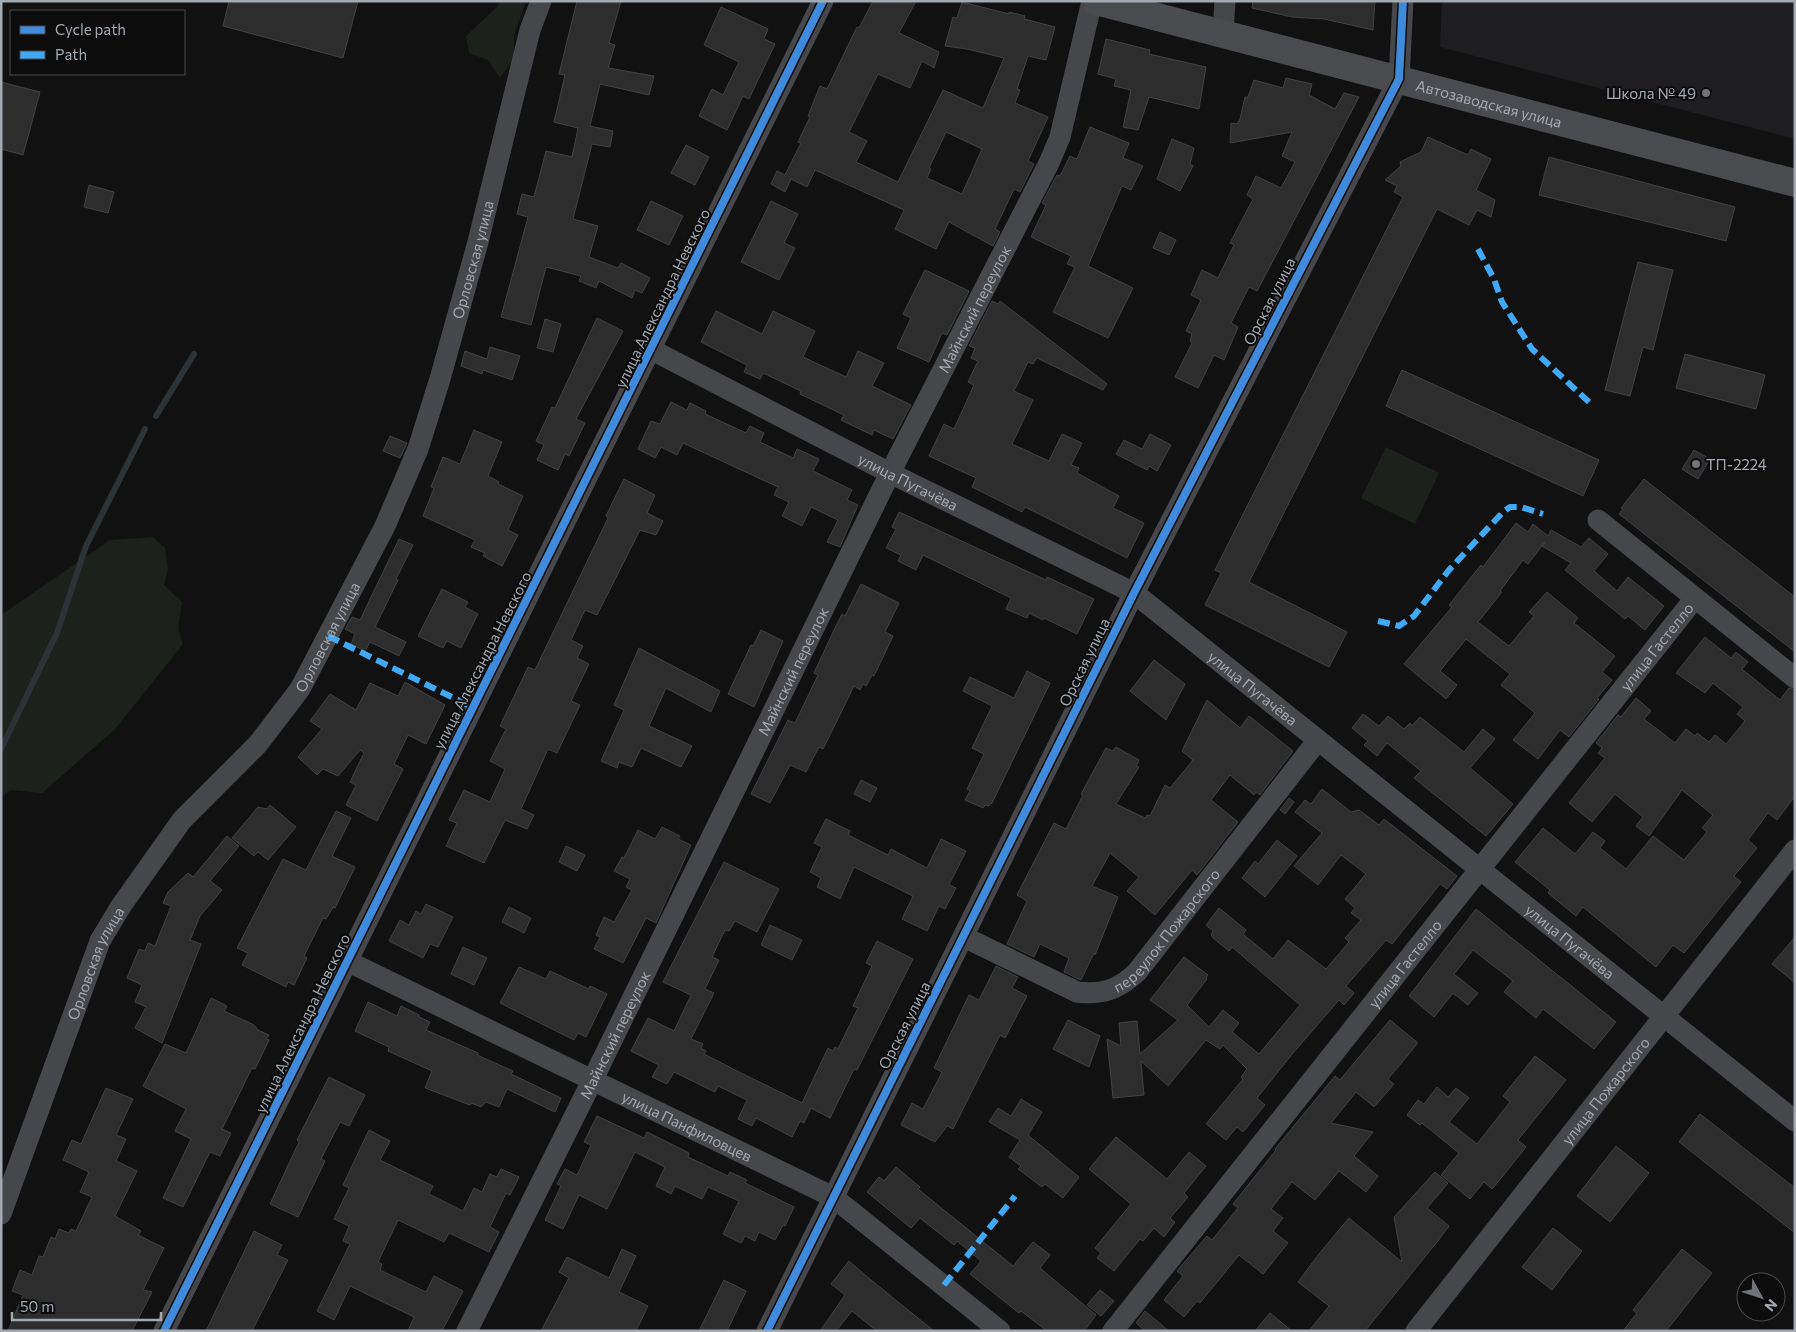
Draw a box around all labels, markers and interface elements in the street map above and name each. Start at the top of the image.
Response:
legend [10,10,185,75]
text: Cycle path [55,20,126,38]
text: Path [55,45,87,63]
street label: Автозаводская улица [1414,76,1564,131]
place label: Школа № 49 [1606,84,1696,102]
marker: Школа № 49 [1700,87,1712,99]
street label: Орловская улица [448,199,497,321]
street label: улица Александра Невского [611,205,713,391]
street label: Майнский переулок [934,242,1014,376]
street label: Орская улица [1239,254,1299,348]
street label: улица Пугачёва [855,449,961,514]
place label: ТП-2224 [1706,455,1767,473]
marker: ТП-2224 [1690,458,1702,470]
street label: улица Александра Невского [429,568,535,752]
street label: Орловская улица [291,579,363,695]
street label: улица Гастелло [1616,599,1697,694]
street label: Майнский переулок [754,604,832,738]
street label: Орская улица [1055,615,1113,709]
street label: улица Пугачёва [1205,647,1301,729]
street label: переулок Пожарского [1110,865,1223,996]
street label: улица Пугачёва [1522,900,1618,982]
street label: Орловская улица [63,903,128,1022]
street label: улица Гастелло [1364,916,1445,1011]
street label: улица Александра Невского [251,930,353,1116]
street label: Майнский переулок [576,968,654,1102]
street label: Орская улица [874,978,934,1072]
street label: улица Пожарского [1558,1033,1653,1148]
street label: улица Панфиловцев [619,1087,755,1165]
north arrow [1736,1272,1786,1322]
scale bar [12,1290,161,1322]
text: N [1761,1296,1781,1315]
text: 50 m [20,1297,54,1315]

